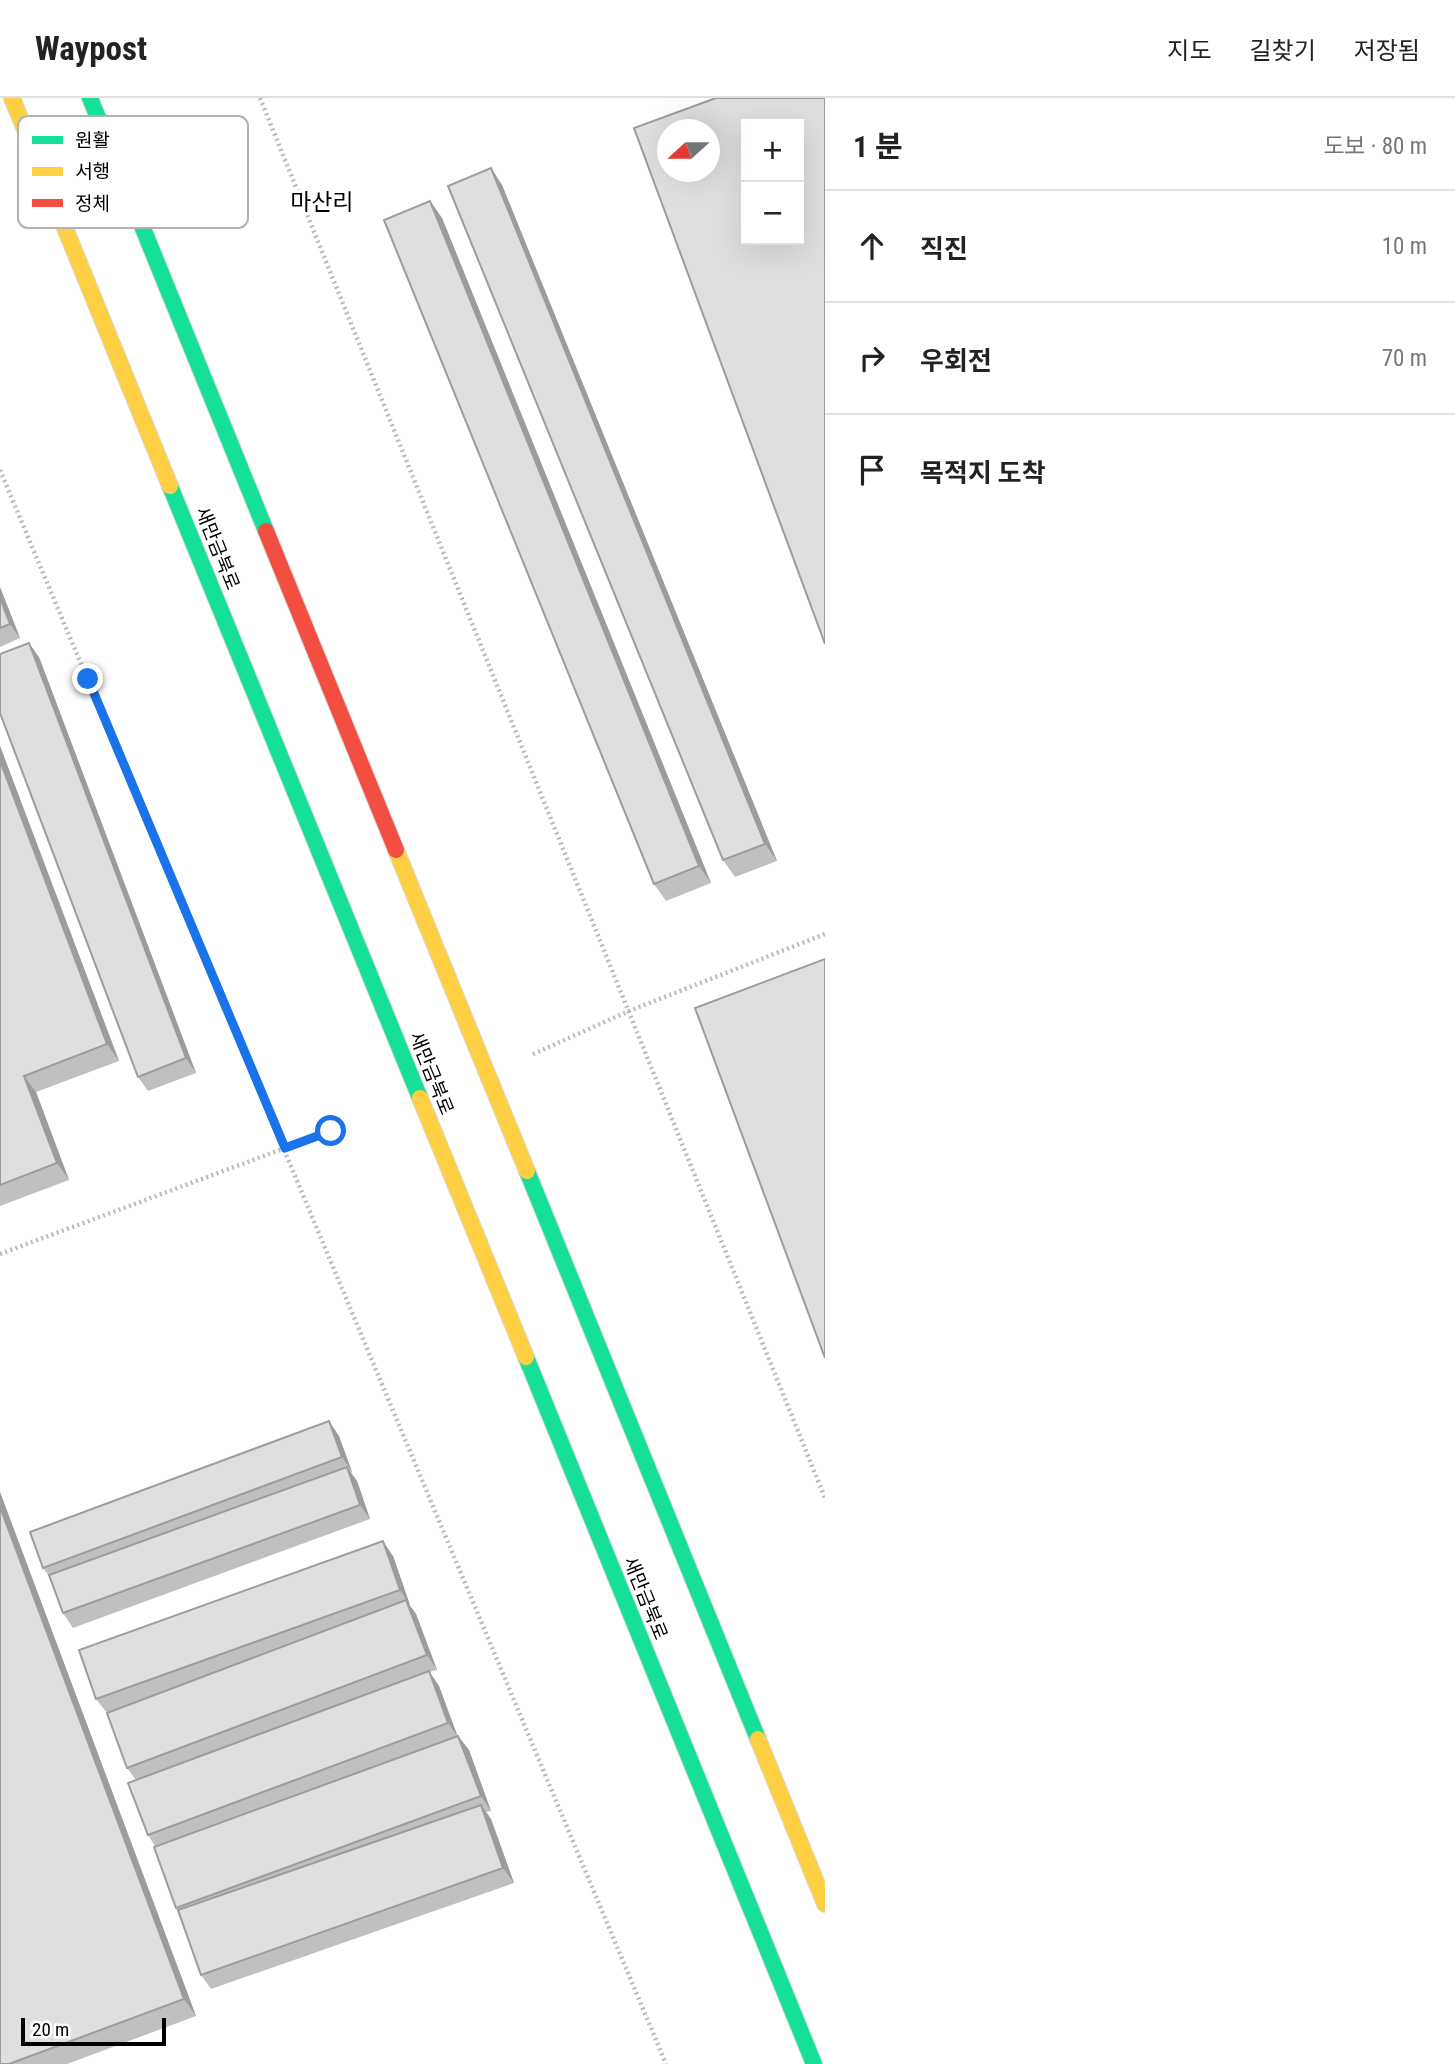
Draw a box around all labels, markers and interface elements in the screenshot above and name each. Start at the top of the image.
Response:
text: Waypost [35,29,147,68]
text: 지도 [1167,37,1212,65]
text: 길찾기 [1250,37,1316,65]
text: 저장됨 [1354,37,1420,65]
legend [18,116,248,228]
north arrow [657,119,720,182]
map controls [741,119,804,245]
button: + [741,119,804,182]
text: 원활 [75,129,110,152]
text: 1 분 [853,129,903,164]
text: 도보 · 80 m [1323,133,1427,160]
text: 서행 [75,160,110,183]
button: − [741,182,804,245]
district label: 마산리 [290,189,354,216]
text: 정체 [75,192,110,215]
icon: ahead [853,227,891,265]
text: 10 m [1382,233,1427,260]
text: 직진 [920,234,968,264]
icon: right [853,339,891,377]
text: 70 m [1382,345,1427,372]
text: 우회전 [920,346,992,376]
icon: arrive [853,451,891,489]
text: 목적지 도착 [920,458,1046,488]
street label: 새만금북로 [191,503,245,593]
route end [72,663,103,694]
street label: 새만금북로 [405,1028,459,1118]
route start [315,1115,346,1146]
street label: 새만금북로 [619,1553,673,1643]
scale bar [21,2015,166,2047]
text: 20 m [32,2018,69,2041]

